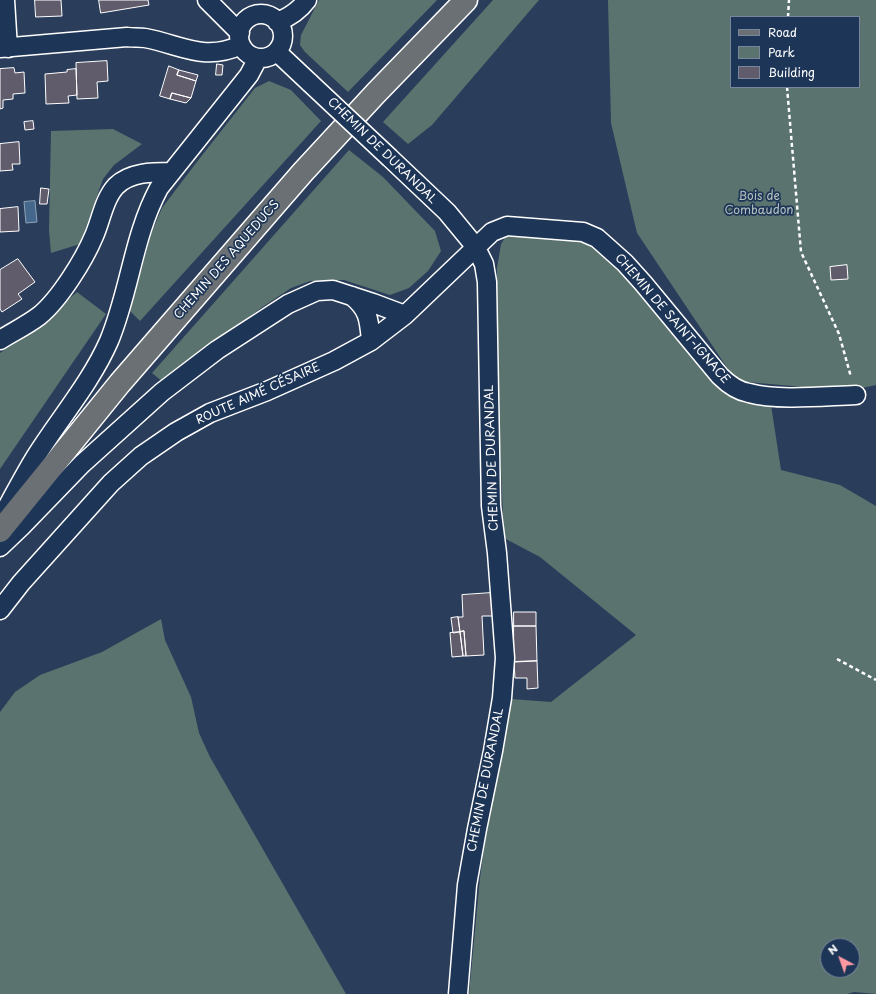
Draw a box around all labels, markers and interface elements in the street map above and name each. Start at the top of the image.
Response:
legend [730,16,860,88]
text: Road [768,23,797,41]
text: Park [768,43,795,61]
text: Building [768,63,815,81]
street label: CHEMIN DE DURANDAL [324,95,440,207]
park label: Bois de Combaudon [724,190,794,218]
street label: CHEMIN DES AQUEDUCS [171,198,283,322]
street label: CHEMIN DE SAINT-IGNACE [612,251,732,387]
street label: ROUTE AIMÉ CÉSAIRE [194,360,322,428]
street label: CHEMIN DE DURANDAL [482,385,502,531]
street label: CHEMIN DE DURANDAL [465,707,507,853]
north arrow [820,938,860,978]
text: N [824,940,841,959]

